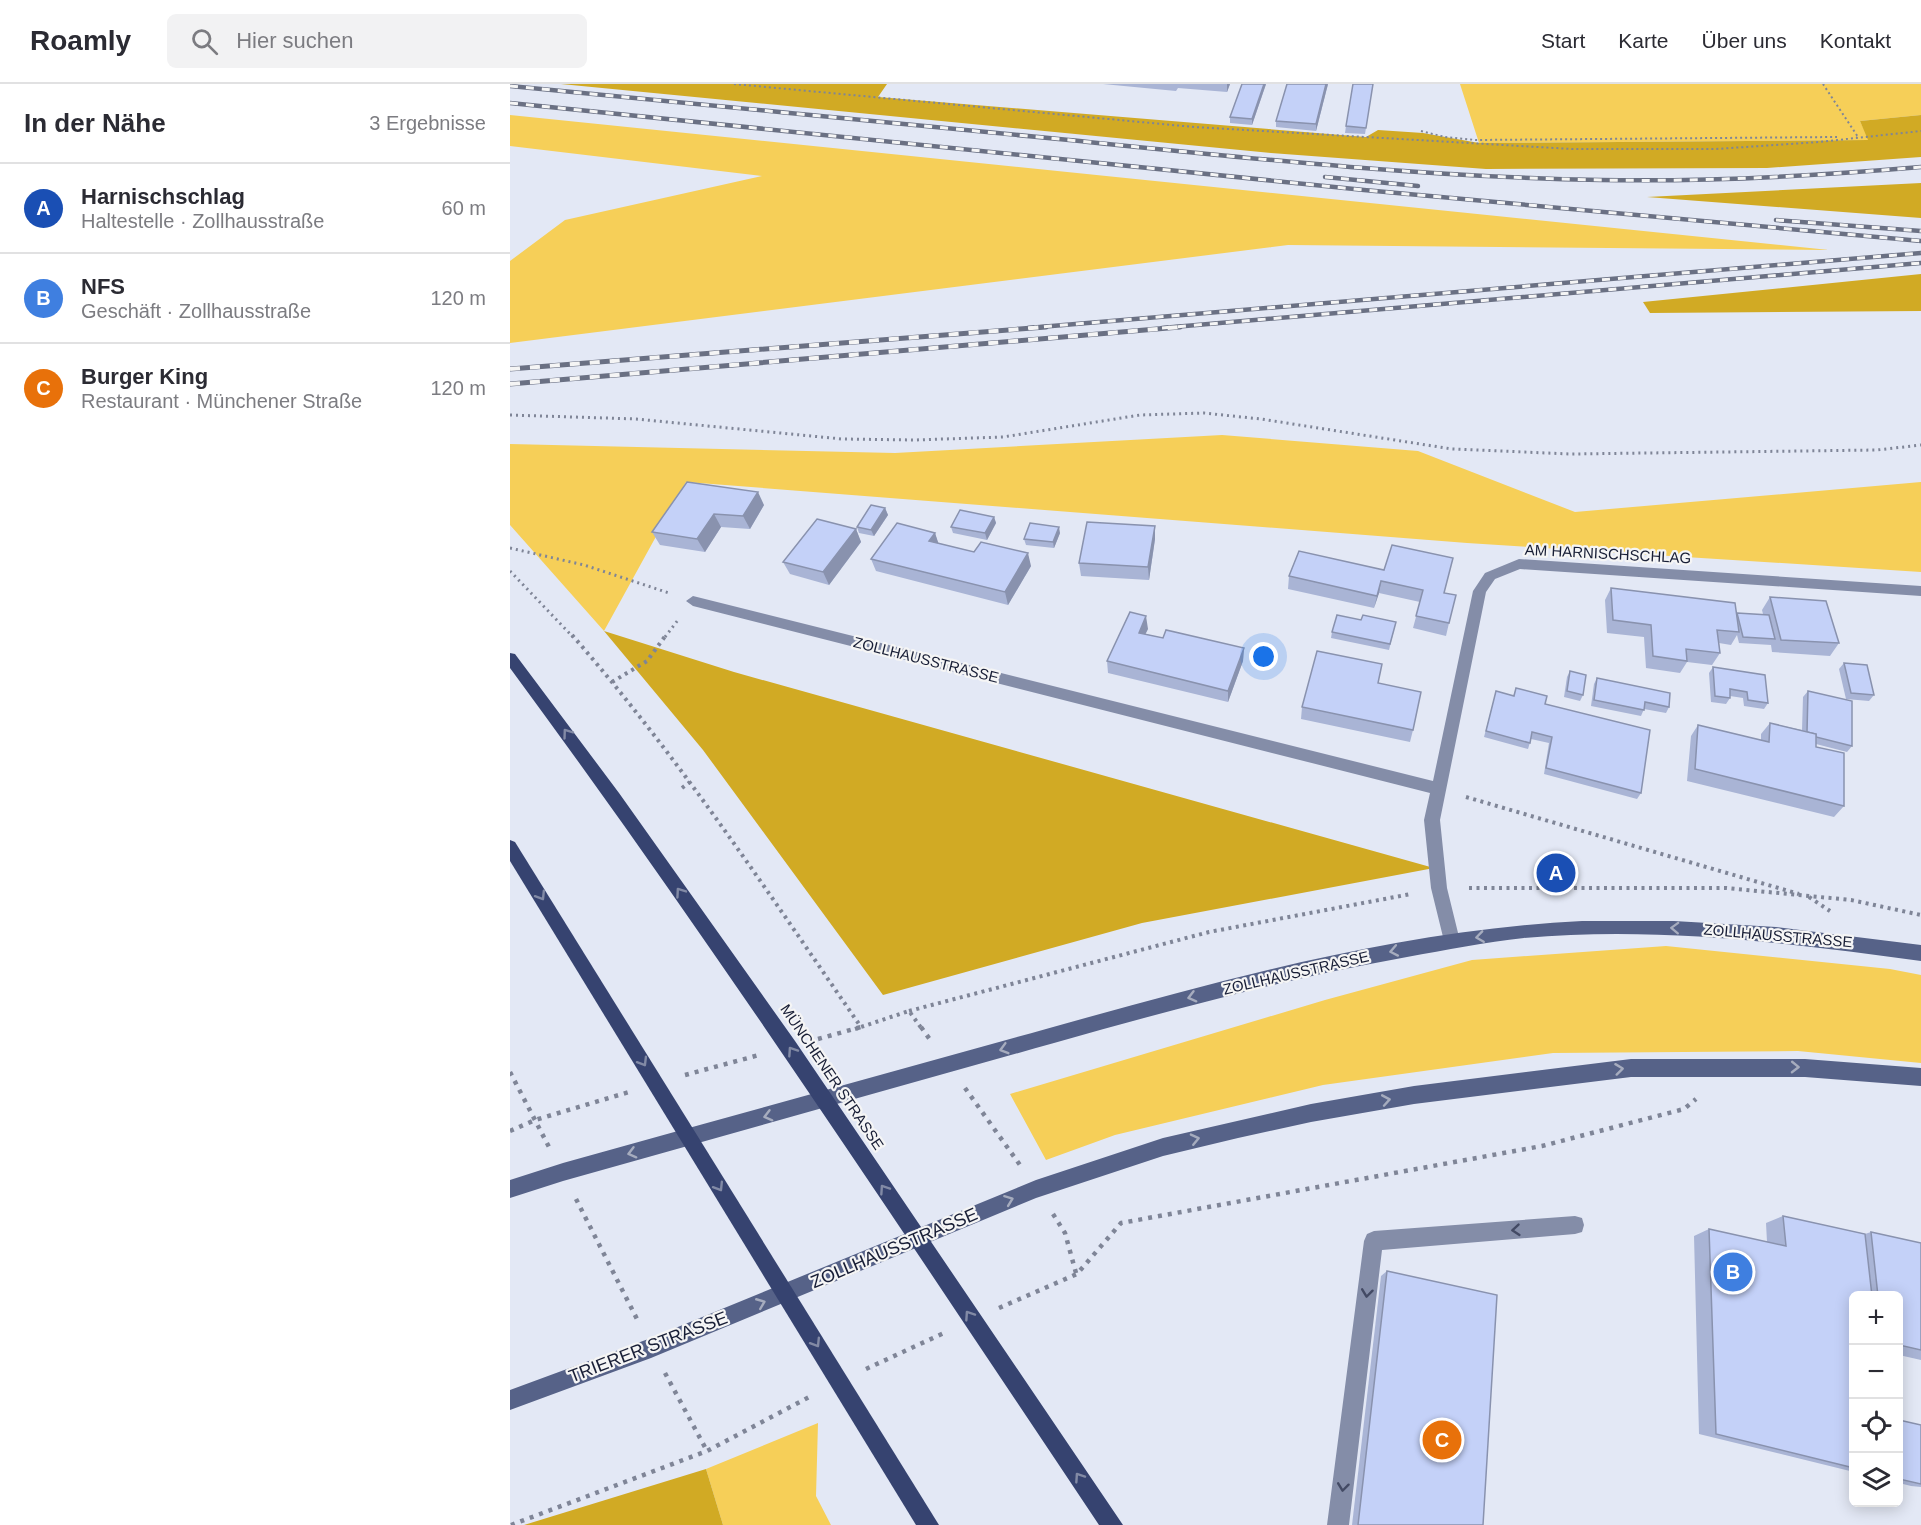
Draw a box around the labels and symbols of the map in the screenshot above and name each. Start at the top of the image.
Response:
street label: AM HARNISCHSCHLAG [1524,541,1692,566]
street label: ZOLLHAUSSTRASSE [852,633,1001,686]
your location [1249,642,1278,671]
one-way arrow [563,728,574,739]
pin: A [1536,850,1576,896]
one-way arrow [676,887,687,898]
one-way arrow [533,890,544,901]
street label: ZOLLHAUSSTRASSE [1703,921,1853,950]
one-way arrow [1670,922,1679,934]
one-way arrow [1476,931,1485,943]
one-way arrow [1389,944,1399,957]
street label: ZOLLHAUSSTRASSE [1221,947,1370,998]
one-way arrow [1187,990,1197,1003]
street label: MÜNCHENER STRASSE [777,1001,887,1153]
one-way arrow [999,1042,1009,1054]
one-way arrow [788,1047,799,1058]
one-way arrow [636,1056,647,1067]
one-way arrow [1791,1061,1800,1074]
one-way arrow [1615,1063,1624,1076]
one-way arrow [1380,1094,1390,1107]
one-way arrow [763,1109,774,1121]
one-way arrow [1190,1134,1200,1147]
one-way arrow [627,1146,638,1158]
one-way arrow [712,1181,724,1191]
one-way arrow [880,1185,891,1196]
one-way arrow [1004,1194,1014,1207]
street label: ZOLLHAUSSTRASSE [808,1204,980,1292]
one-way arrow [1512,1223,1521,1236]
pin: B [1714,1250,1752,1294]
one-way arrow [1362,1289,1374,1298]
one-way arrow [754,1298,765,1310]
street label: TRIERER STRASSE [566,1308,730,1386]
one-way arrow [966,1311,977,1322]
one-way arrow [809,1337,821,1347]
pin: C [1422,1418,1462,1462]
one-way arrow [1075,1472,1086,1483]
one-way arrow [1337,1482,1350,1491]

